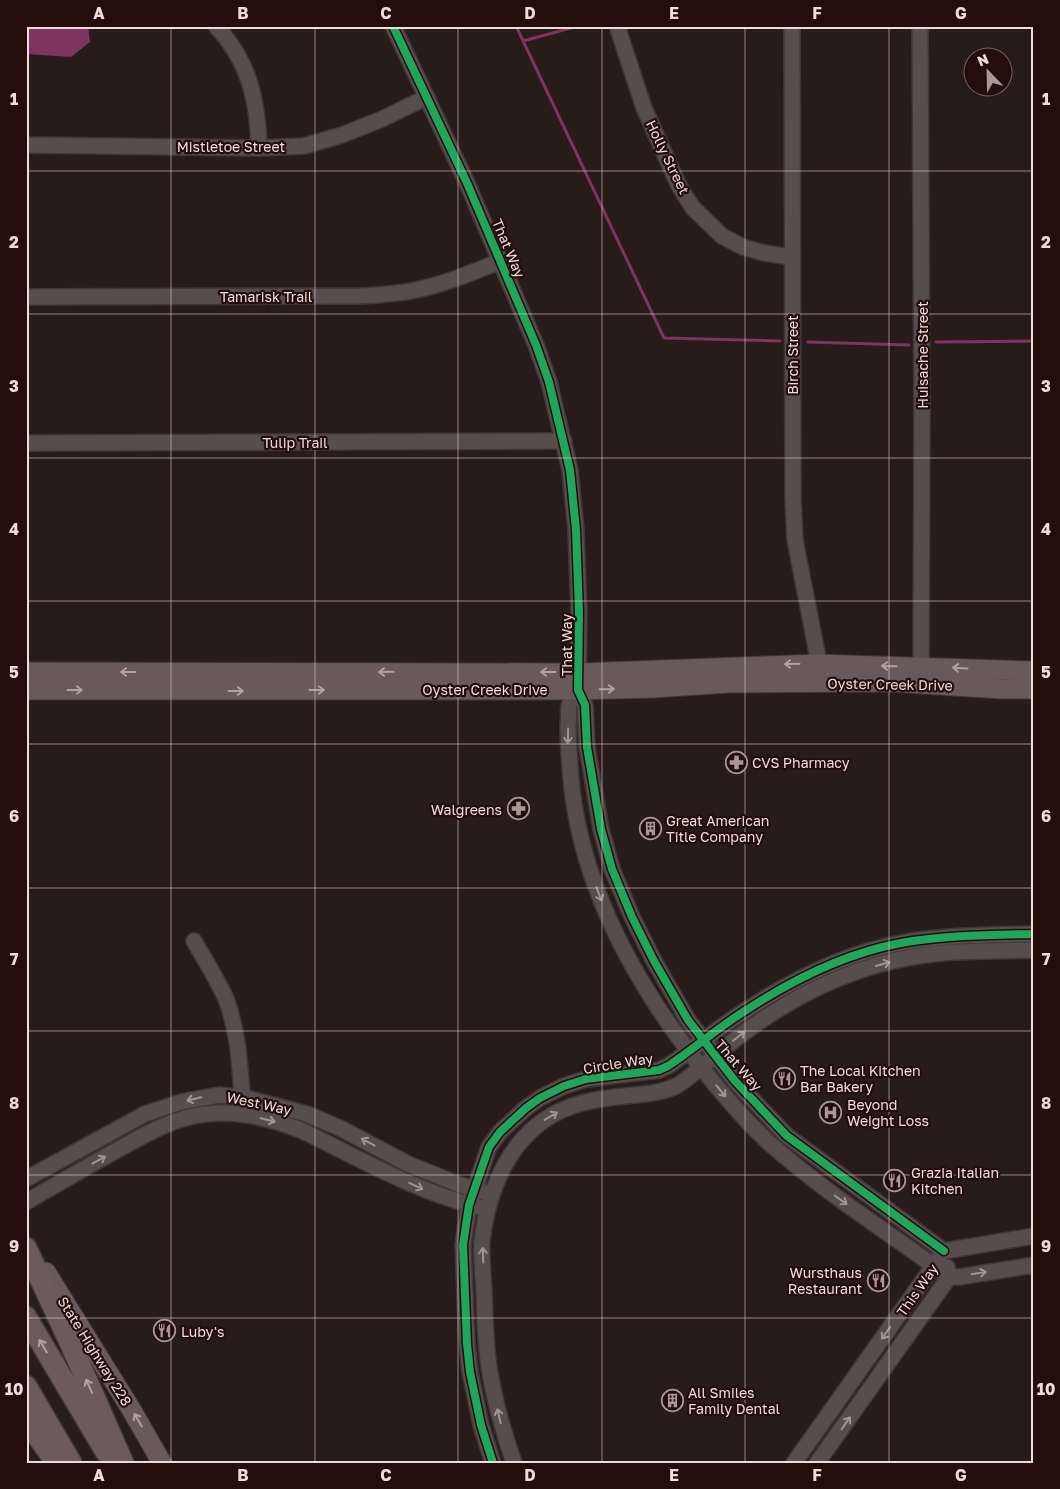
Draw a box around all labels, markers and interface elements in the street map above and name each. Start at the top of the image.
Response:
text: A [93,3,105,23]
text: B [237,3,249,23]
text: C [380,3,392,23]
text: D [524,3,536,23]
text: E [669,3,679,23]
text: F [812,3,822,23]
text: G [955,3,967,23]
north arrow [962,48,1012,98]
text: N [975,50,991,69]
text: 1 [10,89,18,109]
text: 1 [1042,89,1050,109]
street label: Holly Street [643,117,693,197]
street label: Mistletoe Street [177,138,285,155]
street label: That Way [489,216,529,280]
text: 2 [9,232,19,252]
text: 2 [1041,232,1051,252]
street label: Tamarisk Trail [220,288,312,305]
street label: Huisache Street [914,301,931,409]
street label: Birch Street [784,315,801,395]
text: 3 [9,376,19,396]
text: 3 [1041,376,1051,396]
street label: Tulip Trail [262,434,328,451]
text: 4 [9,519,19,539]
text: 4 [1041,519,1051,539]
street label: That Way [558,614,575,676]
one-way arrow [784,659,800,669]
one-way arrow [882,661,898,670]
text: 5 [9,662,19,682]
text: 5 [1041,662,1051,682]
one-way arrow [952,664,968,673]
one-way arrow [121,667,137,677]
one-way arrow [378,667,394,677]
one-way arrow [541,667,557,677]
street label: Oyster Creek Drive [827,674,953,694]
street label: Oyster Creek Drive [422,681,548,698]
one-way arrow [66,685,83,695]
one-way arrow [599,685,615,694]
one-way arrow [228,686,244,695]
one-way arrow [309,686,325,695]
one-way arrow [563,728,573,744]
pharmacy icon: CVS Pharmacy [724,750,748,774]
place label: CVS Pharmacy [752,754,850,771]
pharmacy icon: Walgreens [506,797,530,821]
place label: Walgreens [431,801,502,818]
text: 6 [9,806,19,826]
text: 6 [1041,806,1051,826]
place label: Great American Title Company [666,812,769,845]
building icon: Great American Title Company [638,816,662,840]
one-way arrow [595,886,604,901]
text: 7 [10,949,19,969]
text: 7 [1042,949,1051,969]
one-way arrow [875,959,891,969]
one-way arrow [732,1031,745,1042]
street label: That Way [712,1036,766,1094]
street label: Circle Way [582,1049,654,1077]
place label: The Local Kitchen Bar Bakery [800,1062,921,1095]
restaurant icon: The Local Kitchen Bar Bakery [772,1066,796,1090]
one-way arrow [715,1084,726,1097]
street label: West Way [225,1088,293,1118]
text: 8 [9,1093,19,1113]
text: 8 [1041,1093,1051,1113]
one-way arrow [187,1095,203,1104]
place label: Beyond Weight Loss [847,1096,929,1129]
hospital icon: Beyond Weight Loss [819,1100,843,1124]
one-way arrow [544,1110,558,1120]
one-way arrow [259,1116,275,1125]
one-way arrow [360,1137,375,1147]
one-way arrow [91,1155,106,1165]
place label: Grazia Italian Kitchen [911,1164,999,1197]
restaurant icon: Grazia Italian Kitchen [883,1168,907,1192]
one-way arrow [408,1182,423,1191]
one-way arrow [834,1195,848,1205]
text: 9 [9,1236,19,1256]
text: 9 [1041,1236,1051,1256]
one-way arrow [478,1247,487,1263]
street label: This Way [893,1260,941,1320]
place label: Wursthaus Restaurant [788,1264,862,1297]
restaurant icon: Wursthaus Restaurant [866,1268,890,1292]
one-way arrow [971,1268,987,1278]
street label: State Highway 228 [55,1293,135,1409]
restaurant icon: Luby's [153,1319,177,1343]
place label: Luby's [181,1323,224,1340]
one-way arrow [881,1326,891,1340]
one-way arrow [38,1339,48,1353]
text: 10 [5,1379,23,1399]
one-way arrow [84,1379,94,1394]
text: 10 [1037,1379,1055,1399]
place label: All Smiles Family Dental [688,1384,780,1417]
building icon: All Smiles Family Dental [660,1388,684,1412]
one-way arrow [494,1409,503,1425]
one-way arrow [132,1414,142,1428]
one-way arrow [841,1416,851,1430]
text: A [93,1465,105,1485]
text: B [237,1465,249,1485]
text: C [380,1465,392,1485]
text: D [524,1465,536,1485]
text: E [669,1465,679,1485]
text: F [812,1465,822,1485]
text: G [955,1465,967,1485]

